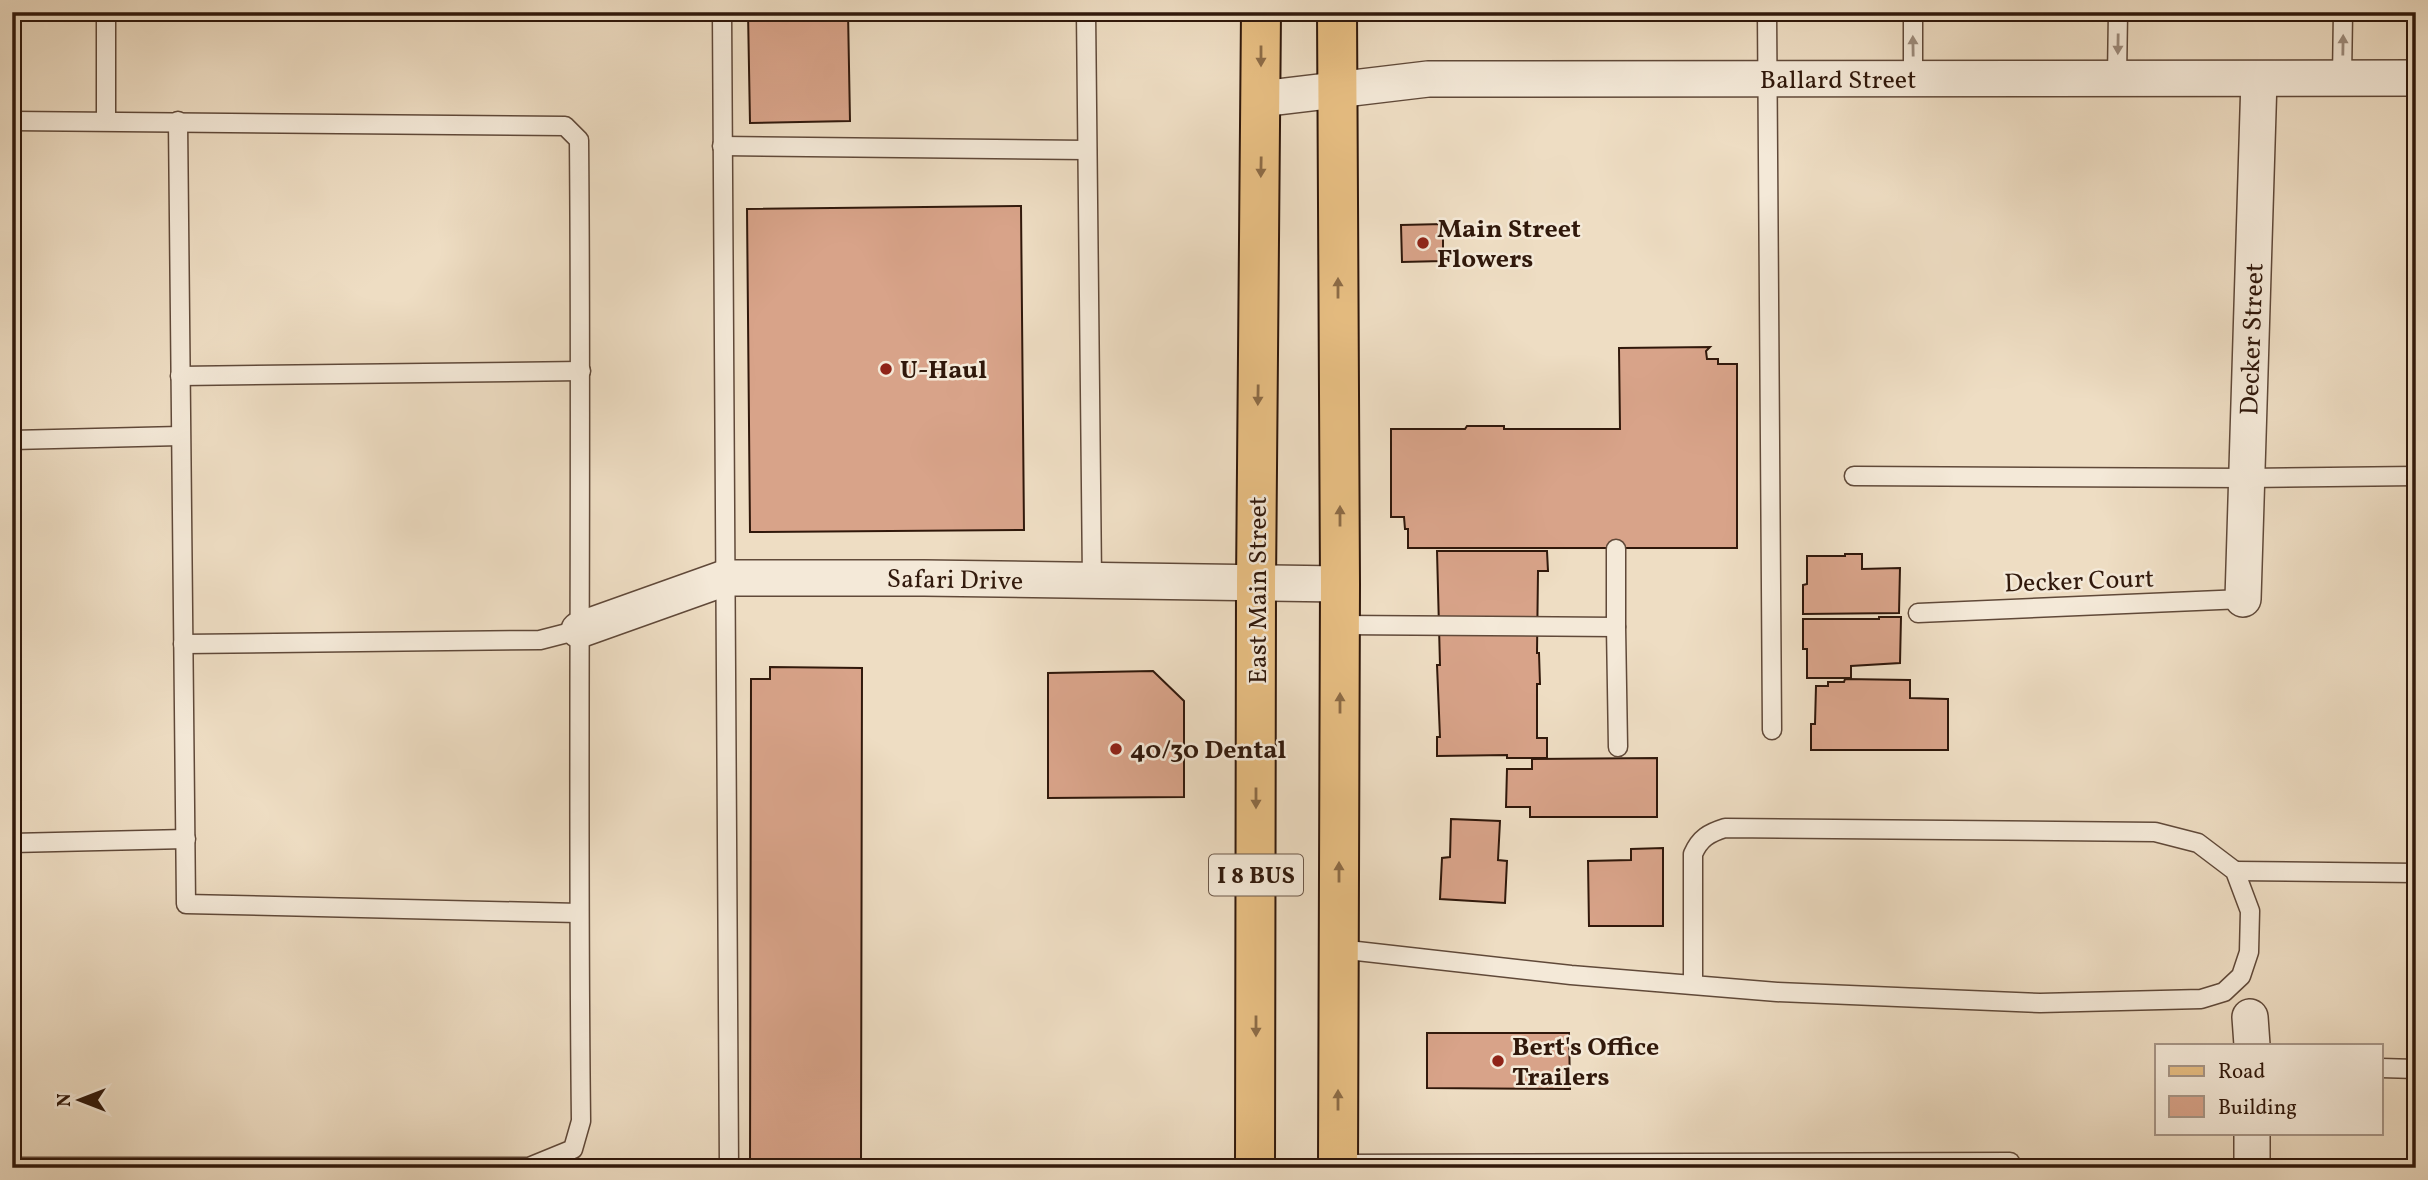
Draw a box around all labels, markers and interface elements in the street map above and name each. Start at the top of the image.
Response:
one-way arrow [1907,34,1919,56]
one-way arrow [2112,34,2124,56]
one-way arrow [2337,34,2349,56]
one-way arrow [1255,45,1267,67]
street label: Ballard Street [1760,63,1916,99]
one-way arrow [1255,157,1267,179]
place label: Main Street Flowers [1437,212,1581,278]
marker: Main Street Flowers [1415,235,1431,251]
street label: Decker Street [2232,262,2274,416]
one-way arrow [1332,277,1344,299]
place label: U-Haul [900,353,987,389]
marker: U-Haul [878,361,894,377]
one-way arrow [1252,384,1264,406]
street label: East Main Street [1241,496,1277,684]
one-way arrow [1334,505,1346,527]
street label: Decker Court [2004,561,2155,603]
street label: Safari Drive [886,562,1024,600]
one-way arrow [1334,692,1346,714]
place label: 40/30 Dental [1130,733,1286,769]
marker: 40/30 Dental [1108,741,1124,757]
one-way arrow [1250,787,1262,809]
road number: I 8 BUS [1209,854,1303,896]
one-way arrow [1333,861,1345,883]
one-way arrow [1250,1015,1262,1037]
place label: Bert's Office Trailers [1512,1030,1659,1096]
legend [2155,1044,2382,1134]
marker: Bert's Office Trailers [1490,1053,1506,1069]
text: Road [2218,1058,2265,1087]
north arrow [46,1064,116,1134]
one-way arrow [1333,1088,1344,1110]
text: N [52,1093,78,1107]
text: Building [2218,1094,2297,1123]

